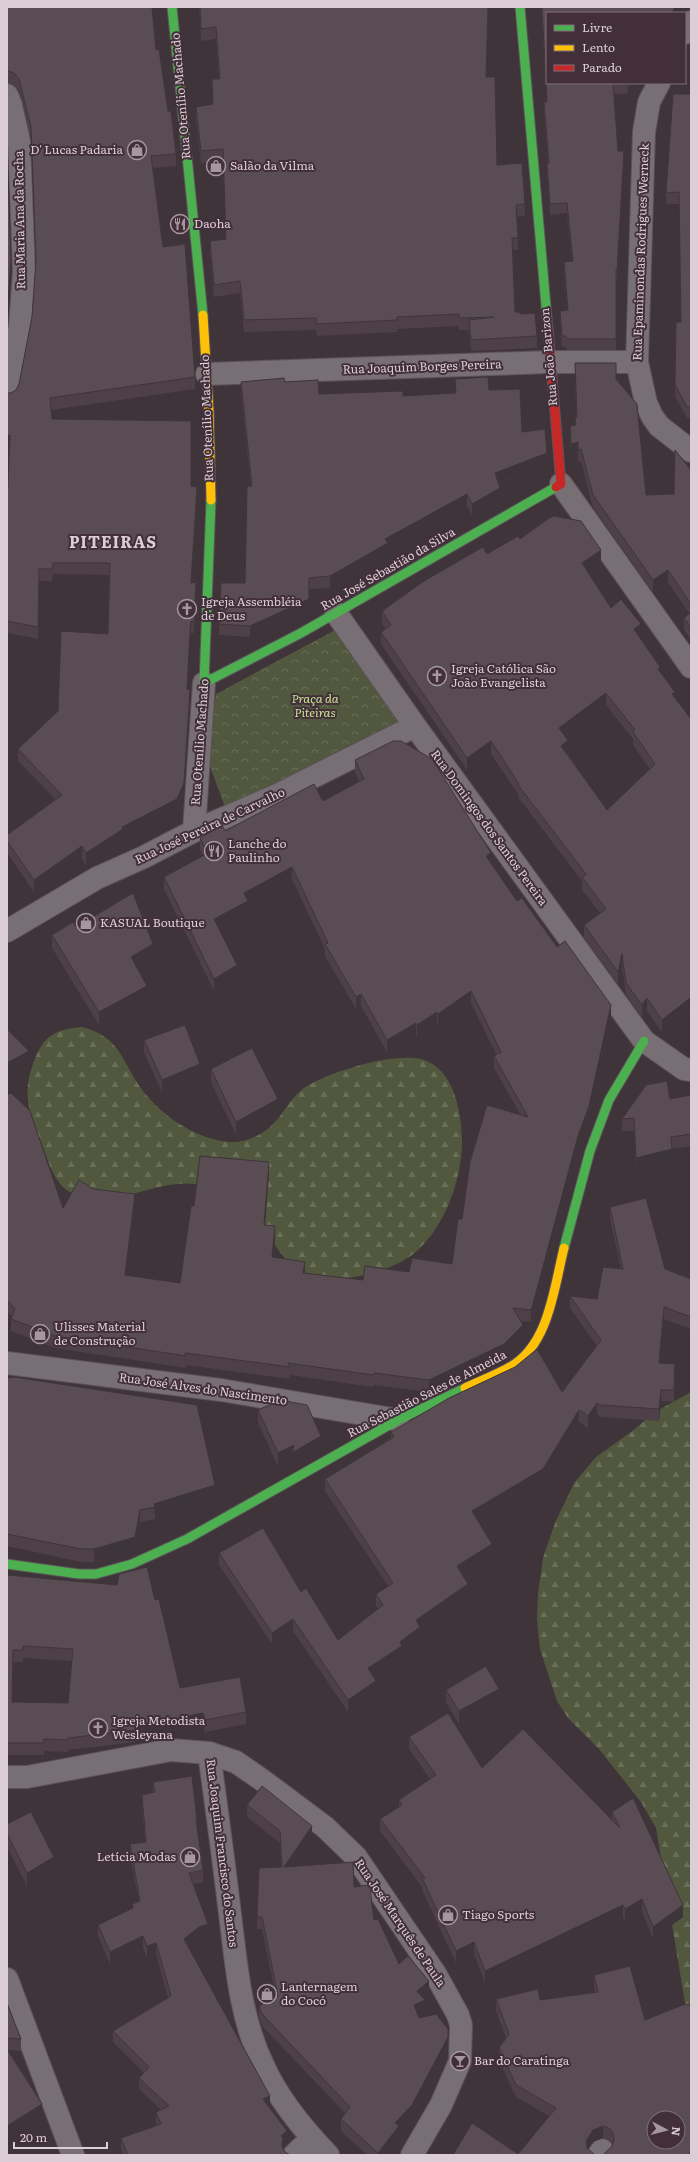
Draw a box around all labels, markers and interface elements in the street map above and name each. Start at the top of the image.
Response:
legend [546,12,686,84]
text: Livre [582,18,612,36]
street label: Rua Otenílio Machado [166,32,194,160]
text: Lento [582,38,615,56]
text: Parado [582,58,622,76]
shop icon: D' Lucas Padaria [126,139,148,161]
place label: D' Lucas Padaria [30,140,124,158]
street label: Rua Epaminondas Rodrigues Werneck [627,142,653,361]
street label: Rua Maria Ana da Rocha [9,150,29,289]
shop icon: Salão da Vilma [205,155,227,177]
place label: Salão da Vilma [230,156,315,174]
restaurant icon: Daoha [169,213,191,235]
place label: Daoha [194,214,231,232]
street label: Rua João Barizon [535,307,561,407]
street label: Rua Otenílio Machado [195,354,217,482]
street label: Rua Joaquim Borges Pereira [342,354,502,378]
street label: Rua José Sebastião da Silva [317,522,459,614]
district label: PITEIRAS [69,529,157,553]
place label: Igreja Assembléia de Deus [201,592,302,624]
church icon: Igreja Assembléia de Deus [176,598,198,620]
place label: Igreja Católica São João Evangelista [451,659,556,691]
church icon: Igreja Católica São João Evangelista [426,665,448,687]
street label: Rua Otenílio Machado [186,678,212,806]
park label: Praça da Piteiras [291,689,339,721]
street label: Rua Domingos dos Santos Pereira [427,746,553,910]
street label: Rua José Pereira de Carvalho [132,782,288,868]
place label: Lanche do Paulinho [228,834,287,866]
restaurant icon: Lanche do Paulinho [203,840,225,862]
shop icon: KASUAL Boutique [75,912,97,934]
place label: KASUAL Boutique [100,913,205,931]
place label: Ulisses Material de Construção [54,1317,145,1349]
shop icon: Ulisses Material de Construção [29,1323,51,1345]
street label: Rua Sebastião Sales de Almeida [344,1345,510,1441]
street label: Rua José Alves do Nascimento [118,1367,288,1409]
place label: Igreja Metodista Wesleyana [112,1711,206,1743]
church icon: Igreja Metodista Wesleyana [87,1717,109,1739]
street label: Rua Joaquim Francisco do Santos [203,1758,244,1949]
shop icon: Letícia Modas [179,1846,201,1868]
place label: Letícia Modas [97,1847,177,1865]
street label: Rua José Marquês de Paula [351,1855,451,1991]
shop icon: Tiago Sports [437,1904,459,1926]
place label: Tiago Sports [462,1905,535,1923]
place label: Lanternagem do Cocó [281,1977,358,2009]
shop icon: Lanternagem do Cocó [256,1983,278,2005]
bar icon: Bar do Caratinga [449,2050,471,2072]
place label: Bar do Caratinga [474,2051,570,2069]
north arrow [646,2110,686,2150]
scale bar [14,2124,107,2150]
text: N [668,2126,685,2137]
text: 20 m [20,2128,47,2146]

